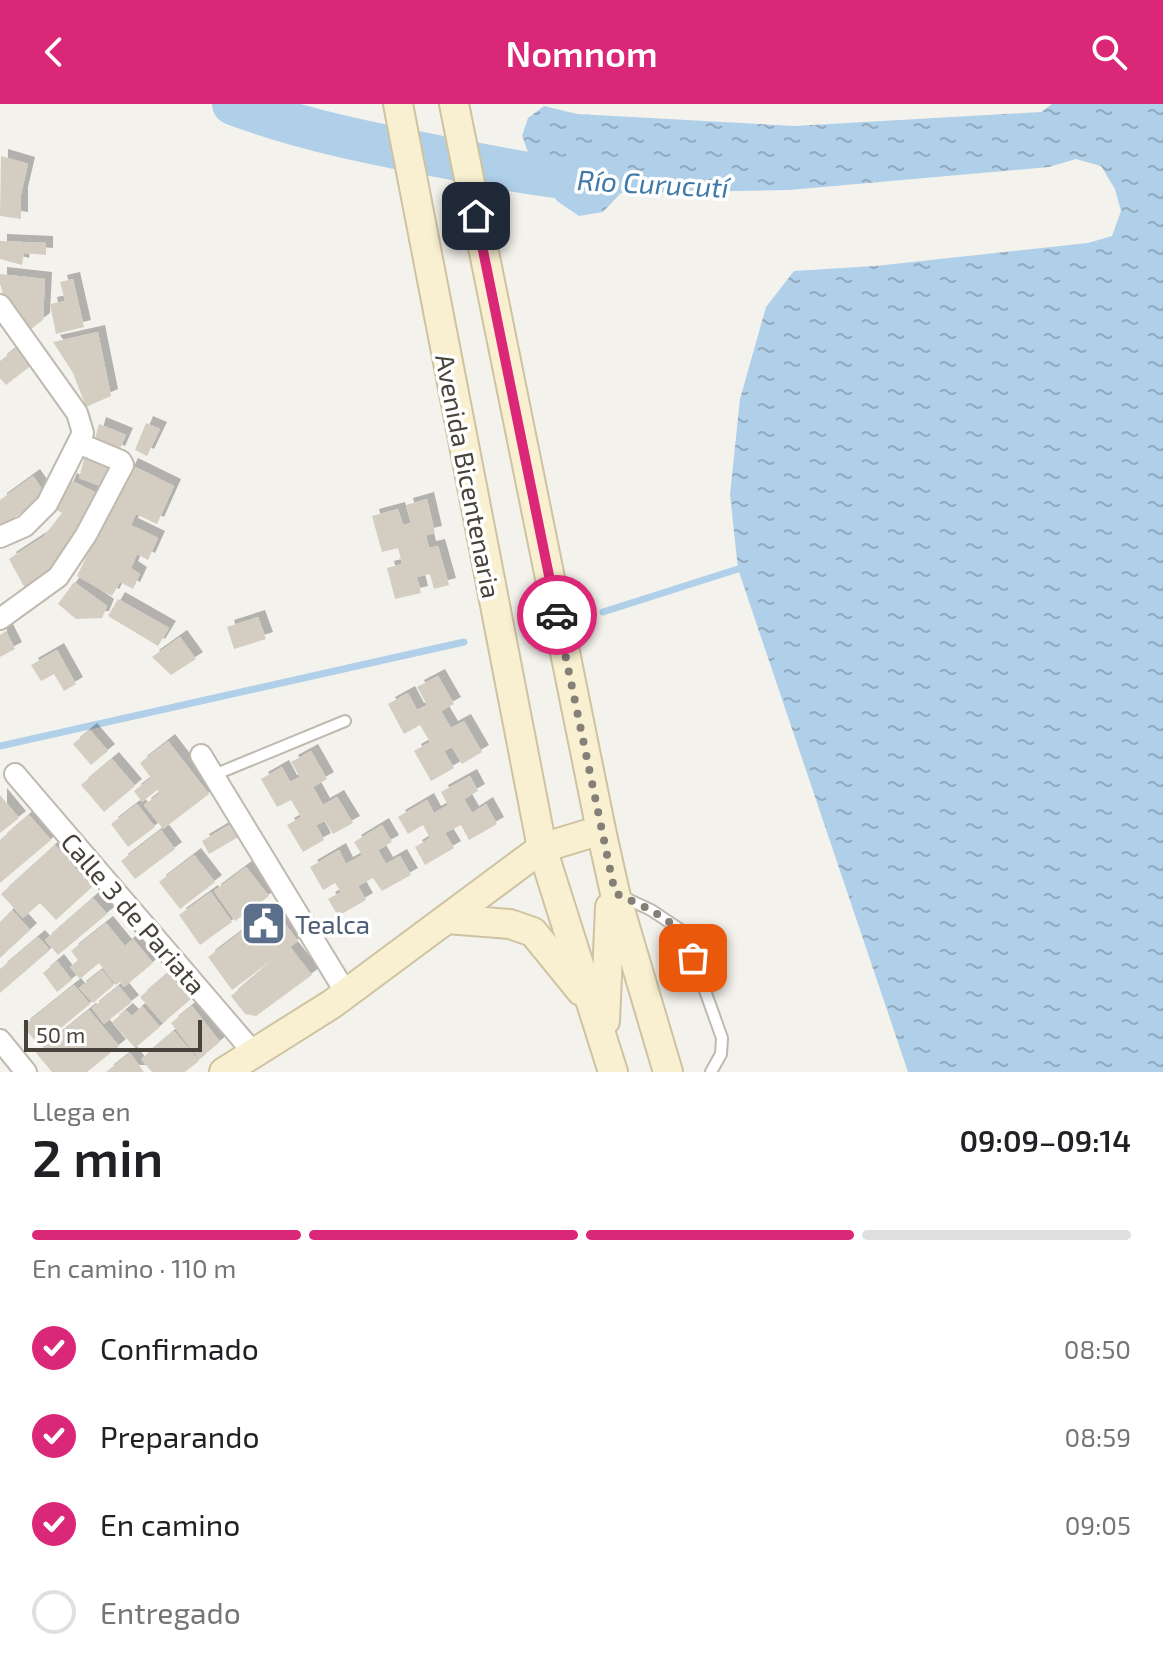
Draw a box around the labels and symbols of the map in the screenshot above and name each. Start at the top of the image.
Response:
water label: Río Curucutí [576,162,733,204]
pin [442,182,510,250]
street label: Avenida Bicentenaria [430,351,508,601]
courier [517,575,597,655]
street label: Calle 3 de Pariata [55,826,213,1000]
public building icon: Tealca [240,899,288,947]
place label: Tealca [295,908,370,939]
pin [659,924,727,992]
scale bar [24,1016,202,1052]

